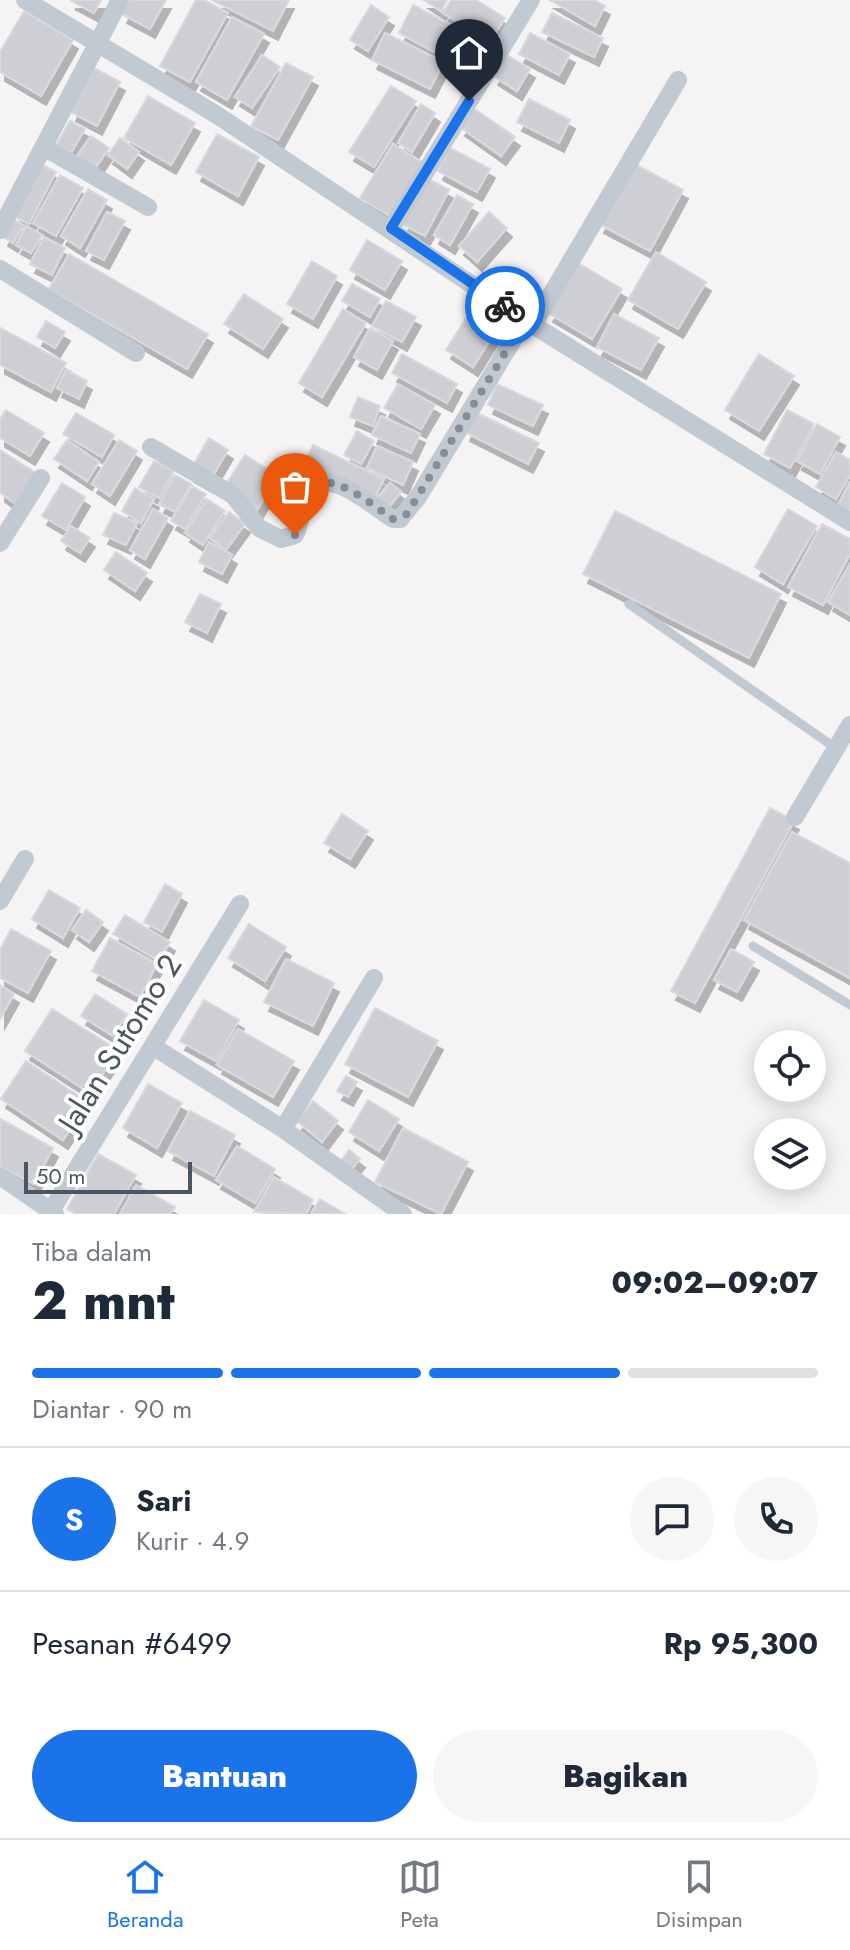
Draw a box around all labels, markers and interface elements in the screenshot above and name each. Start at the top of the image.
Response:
pin [435,19,503,101]
icon: home [447,31,491,75]
courier [465,266,545,346]
icon: bike [483,284,527,328]
pin [261,453,329,535]
icon: bag [273,465,317,509]
street label: Jalan Sutomo 2 [45,945,193,1144]
map controls [754,1030,826,1190]
button: locate [754,1030,826,1102]
button: layers [754,1118,826,1190]
scale bar [24,1158,192,1194]
text: 50 m [36,1160,85,1192]
text: Tiba dalam [32,1233,152,1271]
text: 09:02–09:07 [612,1261,818,1304]
text: 2 mnt [32,1263,175,1339]
text: Diantar · 90 m [32,1390,192,1428]
button: chat [630,1477,714,1561]
button: phone [734,1477,818,1561]
text: Sari [136,1479,192,1522]
text: S [65,1498,83,1541]
text: Kurir · 4.9 [136,1522,250,1560]
text: Pesanan #6499 [32,1622,232,1665]
text: Rp 95,300 [664,1622,818,1665]
button: Bantuan [32,1730,417,1822]
button: Bagikan [433,1730,818,1822]
tab: Beranda [107,1855,183,1935]
tab: Peta [398,1855,442,1935]
tab: Disimpan [656,1855,743,1935]

